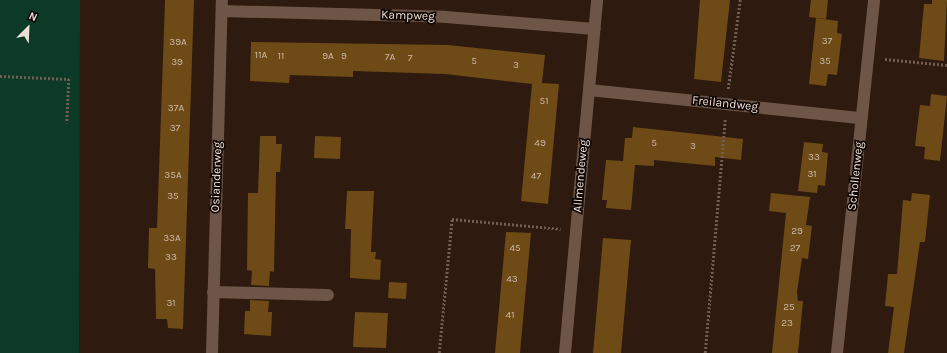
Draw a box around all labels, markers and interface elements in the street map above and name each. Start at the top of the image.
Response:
north arrow [8,8,48,48]
street label: Kampweg [381,8,435,24]
text: N [27,9,39,24]
house number: 37 [822,36,832,48]
house number: 39A [169,37,187,49]
house number: 11A [255,50,267,62]
house number: 11 [278,51,284,63]
house number: 9A [322,51,334,63]
house number: 9 [341,51,347,63]
house number: 7A [385,52,395,64]
house number: 7 [408,53,412,65]
house number: 5 [471,56,477,68]
house number: 35 [819,56,831,68]
house number: 39 [171,57,183,69]
house number: 3 [513,60,519,72]
street label: Freilandweg [691,93,759,115]
house number: 51 [540,96,548,108]
house number: 37A [168,103,184,115]
house number: 37 [170,123,180,135]
house number: 49 [534,138,546,150]
house number: 5 [651,138,657,150]
street label: Allmendeweg [571,139,591,213]
street label: Osianderweg [209,141,225,213]
house number: 3 [690,141,696,153]
street label: Schollenweg [845,141,867,211]
house number: 33 [808,152,820,164]
house number: 31 [807,169,817,181]
house number: 35A [164,170,182,182]
house number: 47 [531,171,541,183]
house number: 35 [167,191,179,203]
house number: 29 [791,226,803,238]
house number: 33A [163,233,181,245]
house number: 45 [509,243,521,255]
house number: 27 [790,243,800,255]
house number: 33 [165,252,177,264]
house number: 43 [506,274,518,286]
house number: 31 [166,298,176,310]
house number: 25 [783,302,795,314]
house number: 41 [506,310,514,322]
house number: 23 [781,318,793,330]

